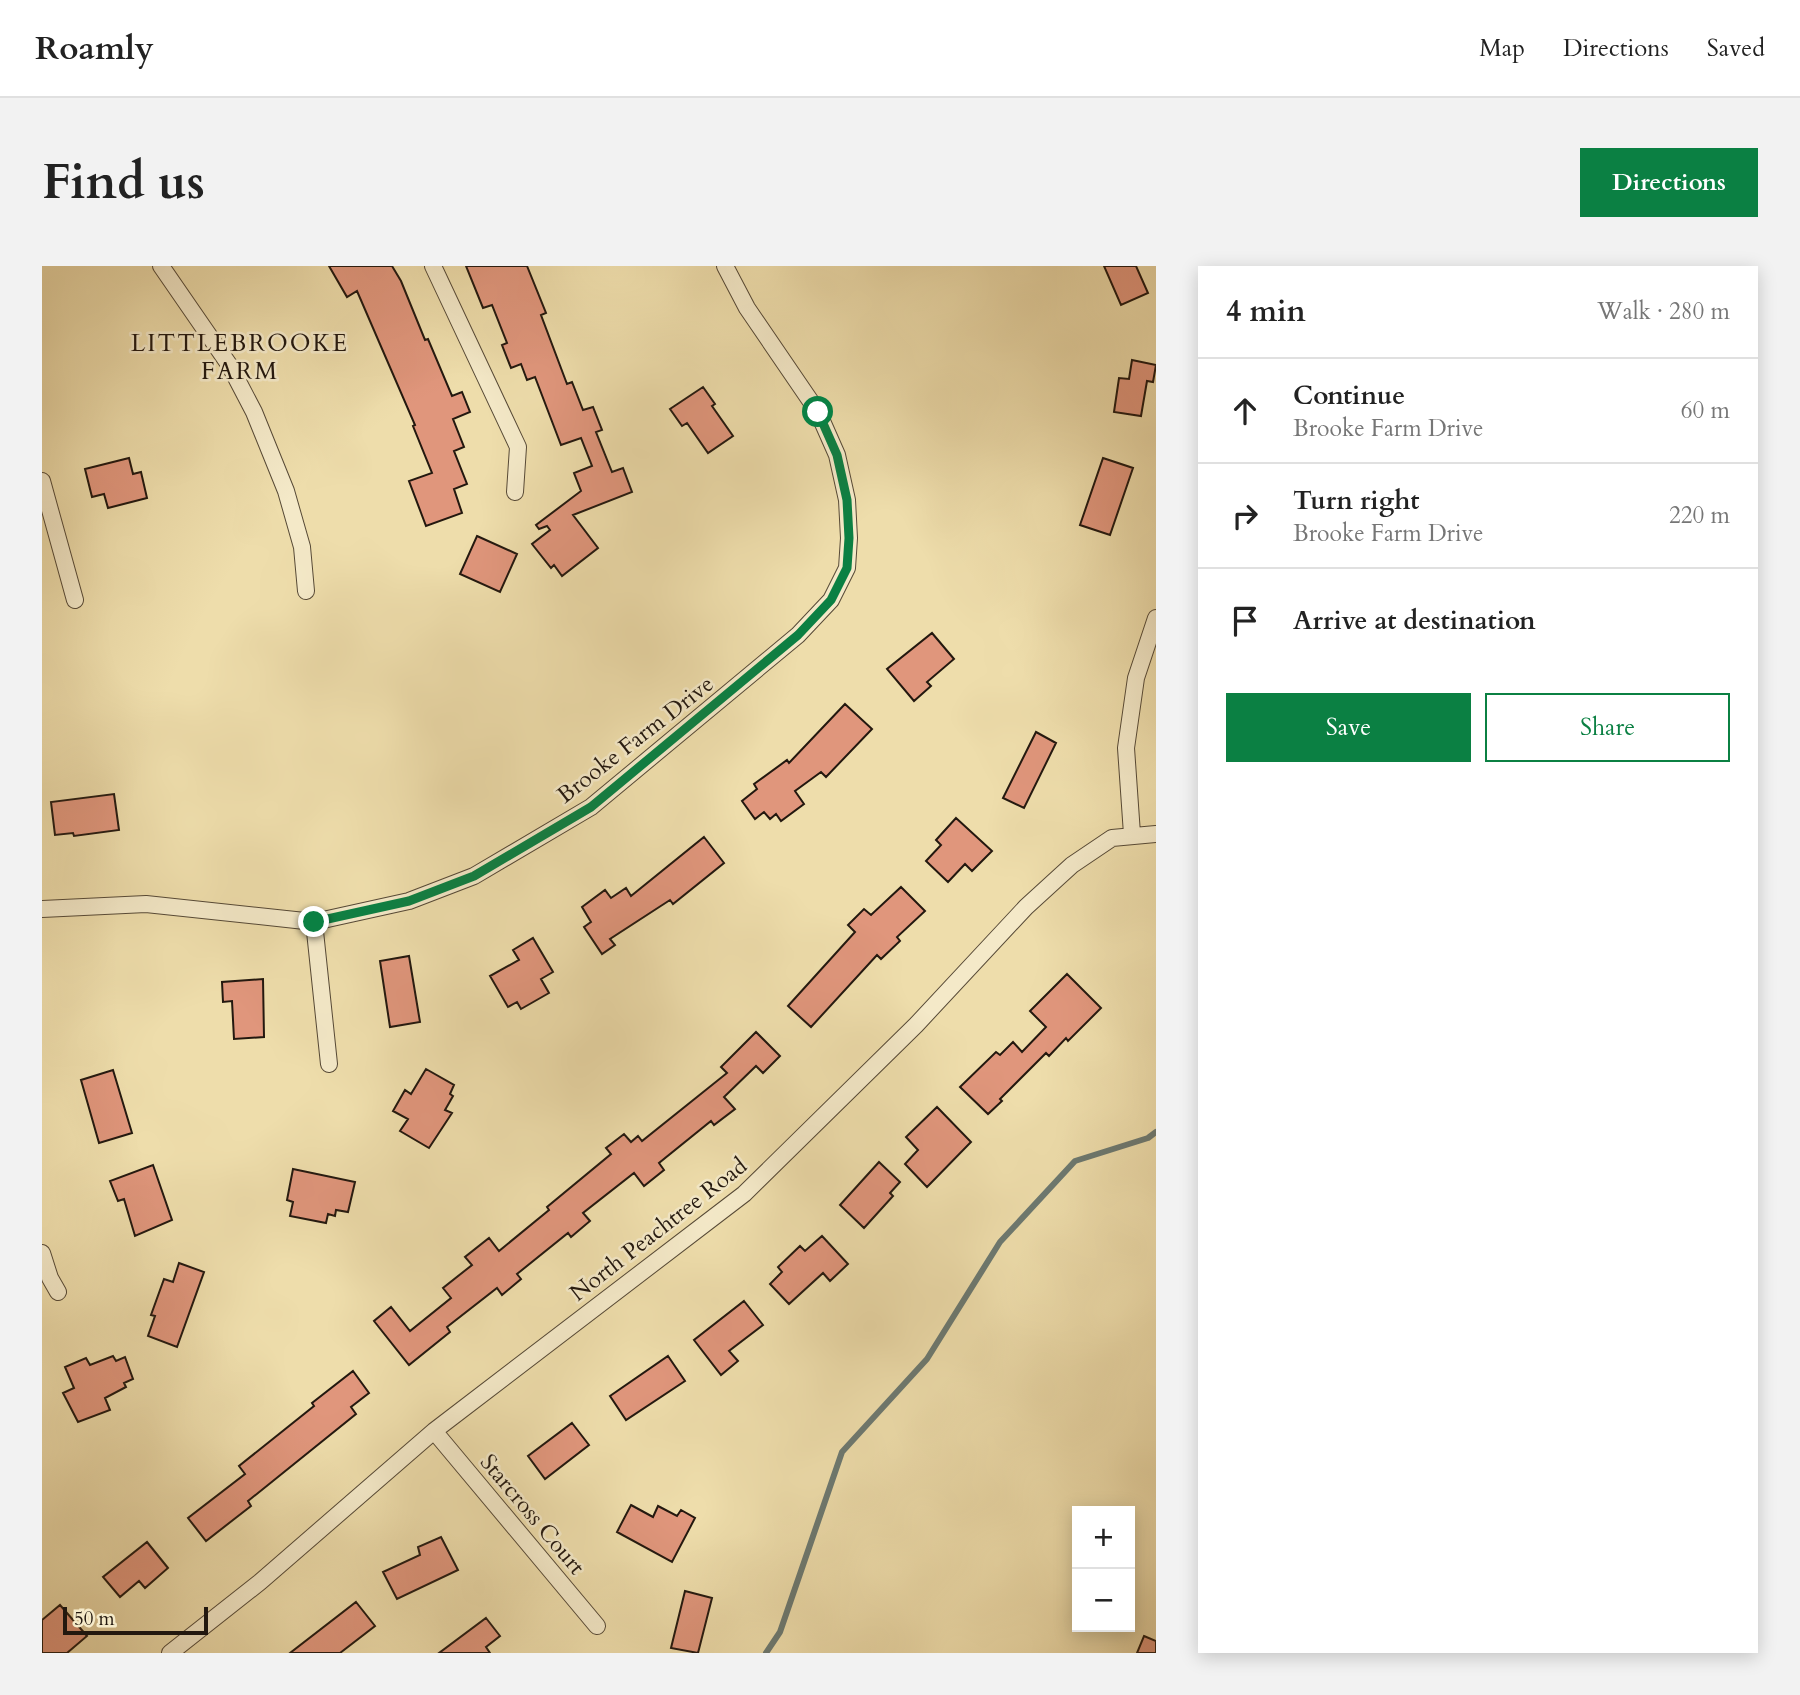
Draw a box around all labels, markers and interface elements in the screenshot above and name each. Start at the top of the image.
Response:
text: Roamly [35,26,154,71]
text: Map [1479,32,1525,65]
text: Directions [1563,32,1669,65]
text: Saved [1707,32,1765,65]
button: Directions [1580,148,1758,217]
text: Find us [42,149,205,216]
text: 4 min [1226,291,1306,332]
text: Walk · 280 m [1597,296,1730,327]
district label: LITTLEBROOKE FARM [131,327,349,388]
text: Continue [1293,378,1405,413]
icon: ahead [1226,392,1264,430]
text: 60 m [1681,395,1730,426]
route start [802,396,833,427]
text: Brooke Farm Drive [1293,413,1484,444]
text: Turn right [1293,483,1420,518]
icon: right [1226,497,1264,535]
text: 220 m [1669,500,1730,531]
text: Brooke Farm Drive [1293,518,1484,549]
icon: arrive [1226,602,1264,640]
text: Arrive at destination [1293,603,1536,638]
street label: Brooke Farm Drive [551,669,720,810]
button: Save [1226,693,1471,762]
button: Share [1485,693,1730,762]
route end [298,906,329,937]
street label: North Peachtree Road [563,1150,754,1308]
street label: Starcross Court [473,1448,592,1581]
map controls [1072,1506,1135,1632]
button: + [1072,1506,1135,1569]
button: − [1072,1569,1135,1632]
scale bar [63,1604,208,1636]
text: 50 m [74,1606,115,1632]

